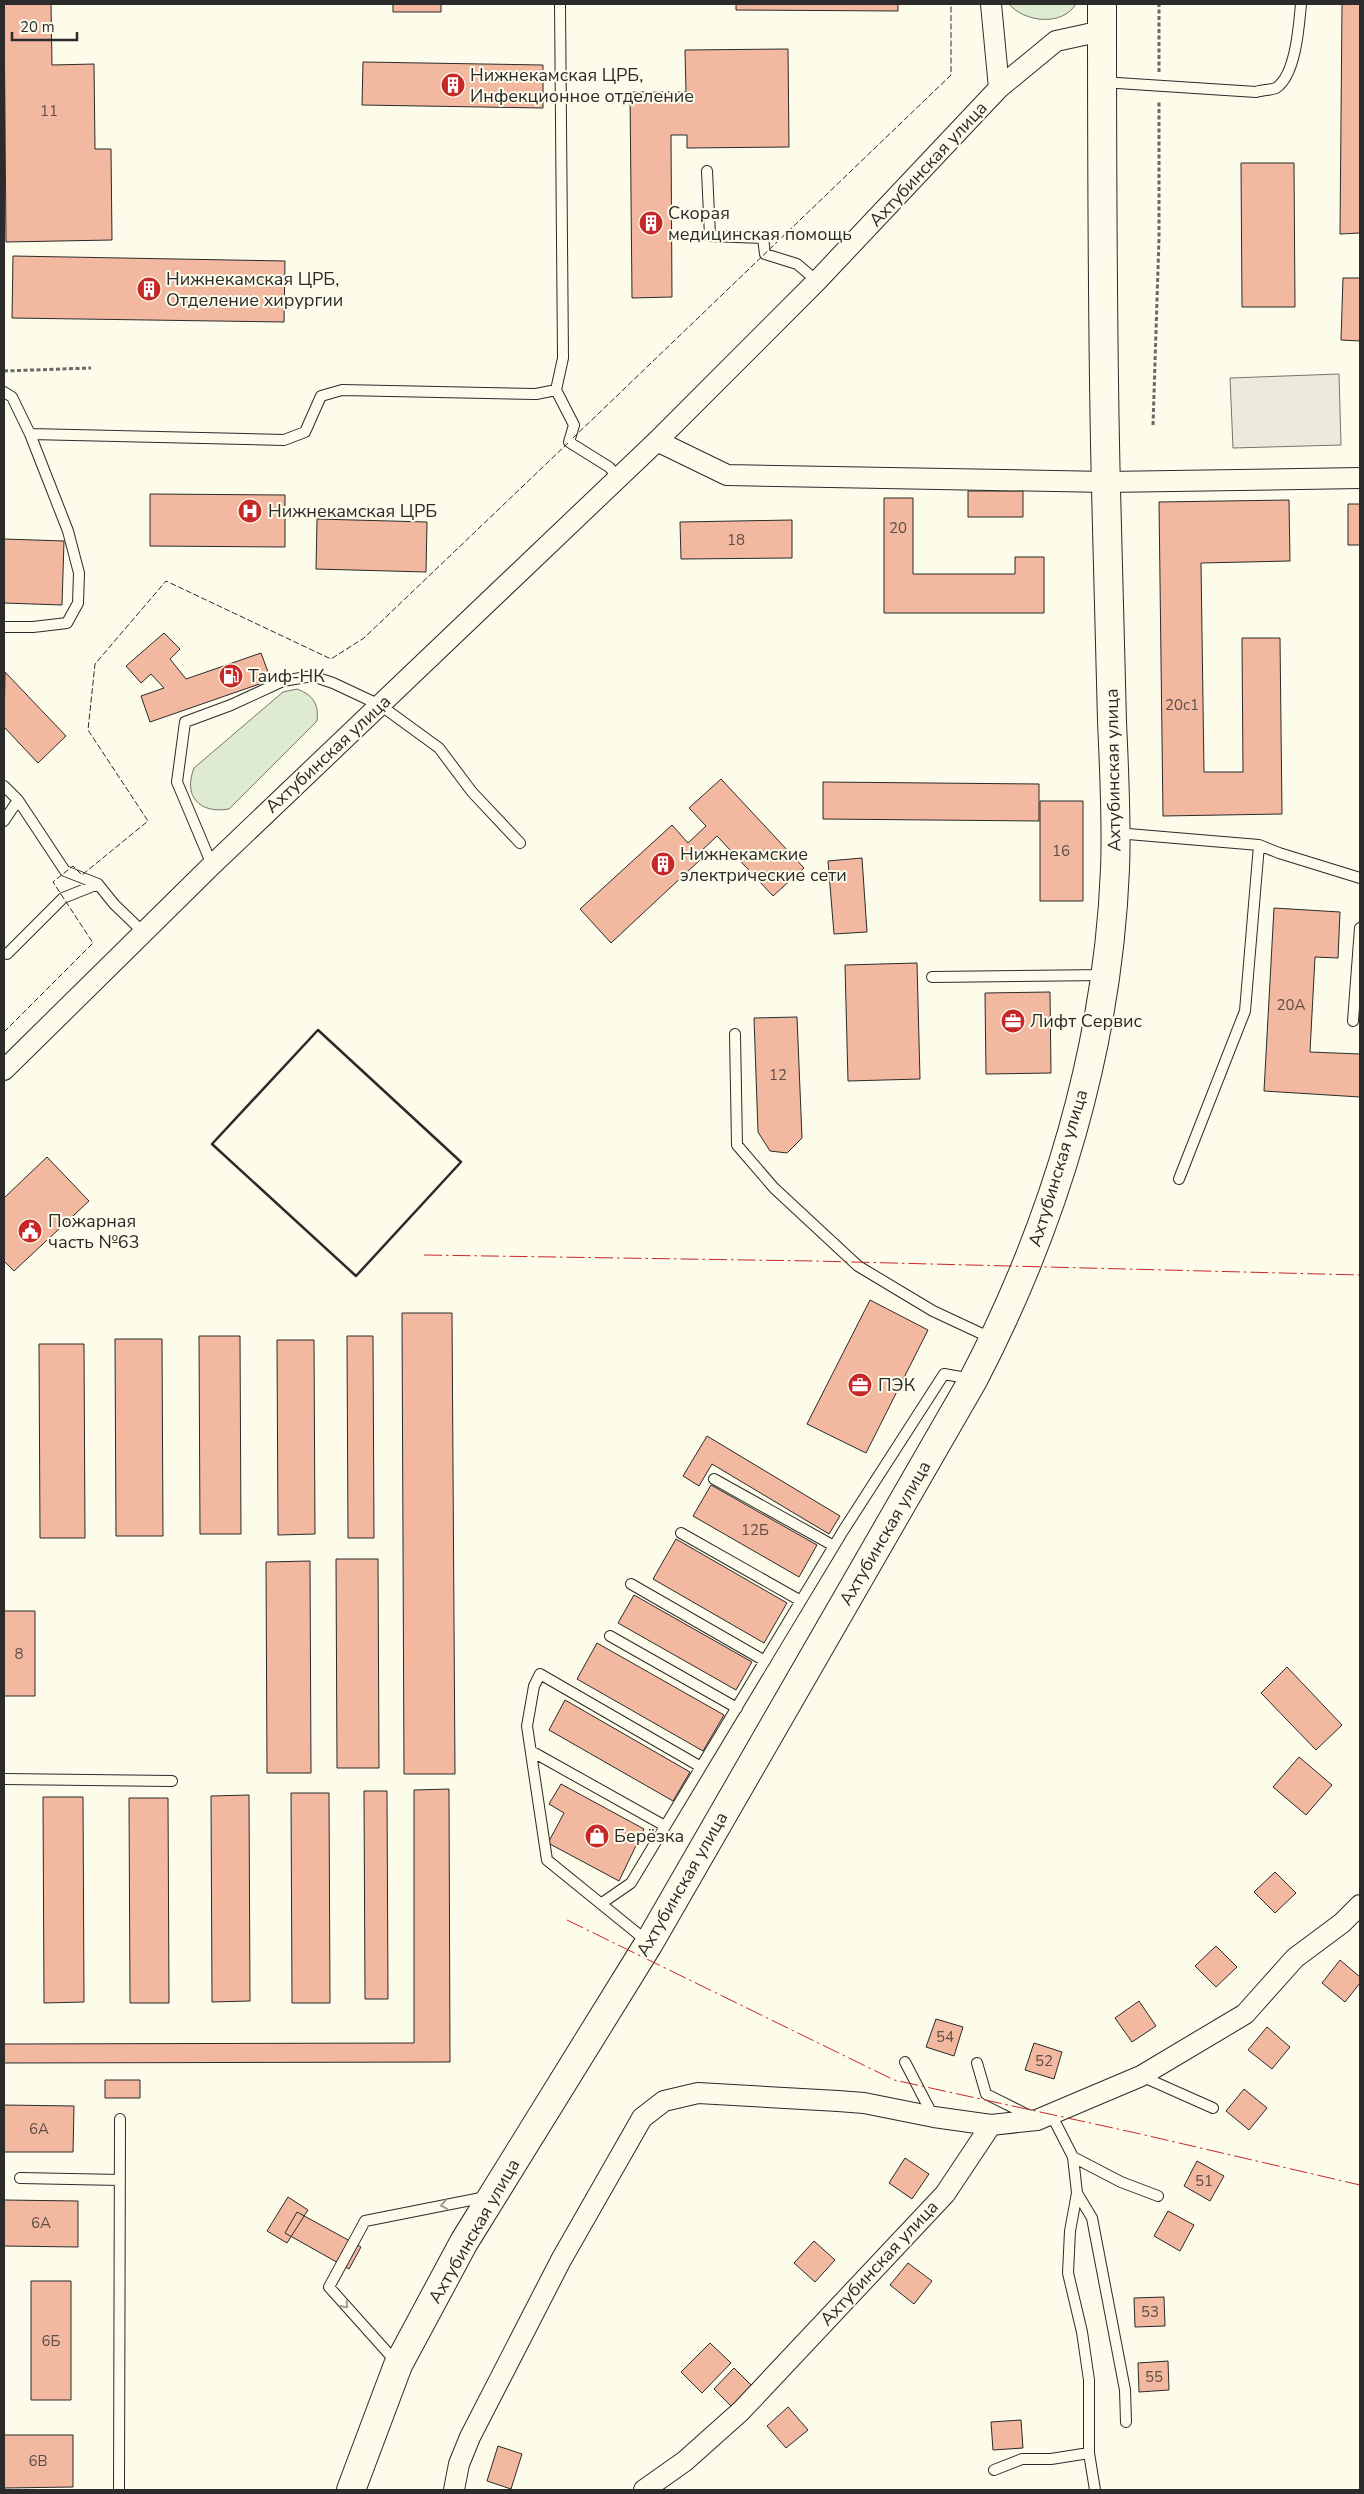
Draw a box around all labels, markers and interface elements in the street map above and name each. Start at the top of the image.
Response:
scale bar [12,10,78,42]
text: 20 m [20,17,55,37]
place label: Нижнекамская ЦРБ, Инфекционное отделение [470,63,694,108]
building icon: Нижнекамская ЦРБ, Инфекционное отделение [440,72,466,98]
street label: Ахтубинская улица [864,96,992,232]
house number: 11 [40,101,58,121]
place label: Скорая медицинская помощь [668,201,852,246]
building icon: Скорая медицинская помощь [638,210,664,236]
place label: Нижнекамская ЦРБ, Отделение хирургии [166,267,343,312]
building icon: Нижнекамская ЦРБ, Отделение хирургии [136,276,162,302]
hospital icon: Нижнекамская ЦРБ [237,498,263,524]
place label: Нижнекамская ЦРБ [268,499,437,523]
house number: 20 [889,518,907,538]
house number: 18 [727,530,745,550]
fuel station icon: Таиф-НК [218,663,244,689]
place label: Таиф-НК [248,664,325,688]
street label: Ахтубинская улица [1100,688,1126,852]
street label: Ахтубинская улица [260,690,396,818]
house number: 20с1 [1165,695,1199,715]
house number: 16 [1052,841,1070,861]
place label: Нижнекамские электрические сети [680,842,847,887]
building icon: Нижнекамские электрические сети [650,851,676,877]
house number: 20А [1277,995,1306,1015]
office icon: Лифт Сервис [1000,1008,1026,1034]
place label: Лифт Сервис [1030,1009,1142,1033]
house number: 12 [769,1065,787,1085]
street label: Ахтубинская улица [1023,1086,1093,1250]
place label: Пожарная часть №63 [48,1209,139,1254]
public building icon: Пожарная часть №63 [17,1218,43,1244]
office icon: ПЭК [847,1372,873,1398]
place label: ПЭК [878,1373,916,1397]
street label: Ахтубинская улица [834,1456,936,1610]
house number: 12Б [741,1520,769,1540]
house number: 8 [14,1644,24,1664]
street label: Ахтубинская улица [631,1807,733,1961]
shop icon: Берёзка [584,1823,610,1849]
place label: Берёзка [614,1824,684,1848]
house number: 54 [936,2027,954,2047]
house number: 52 [1035,2051,1053,2071]
house number: 6А [29,2119,49,2139]
street label: Ахтубинская улица [423,2154,525,2308]
house number: 51 [1195,2171,1213,2191]
street label: Ахтубинская улица [815,2195,943,2331]
one-way arrow [440,2200,449,2210]
house number: 6А [31,2213,51,2233]
one-way arrow [340,2299,349,2308]
house number: 53 [1141,2302,1159,2322]
house number: 6Б [42,2331,61,2351]
house number: 55 [1145,2367,1163,2387]
house number: 6В [28,2451,48,2471]

